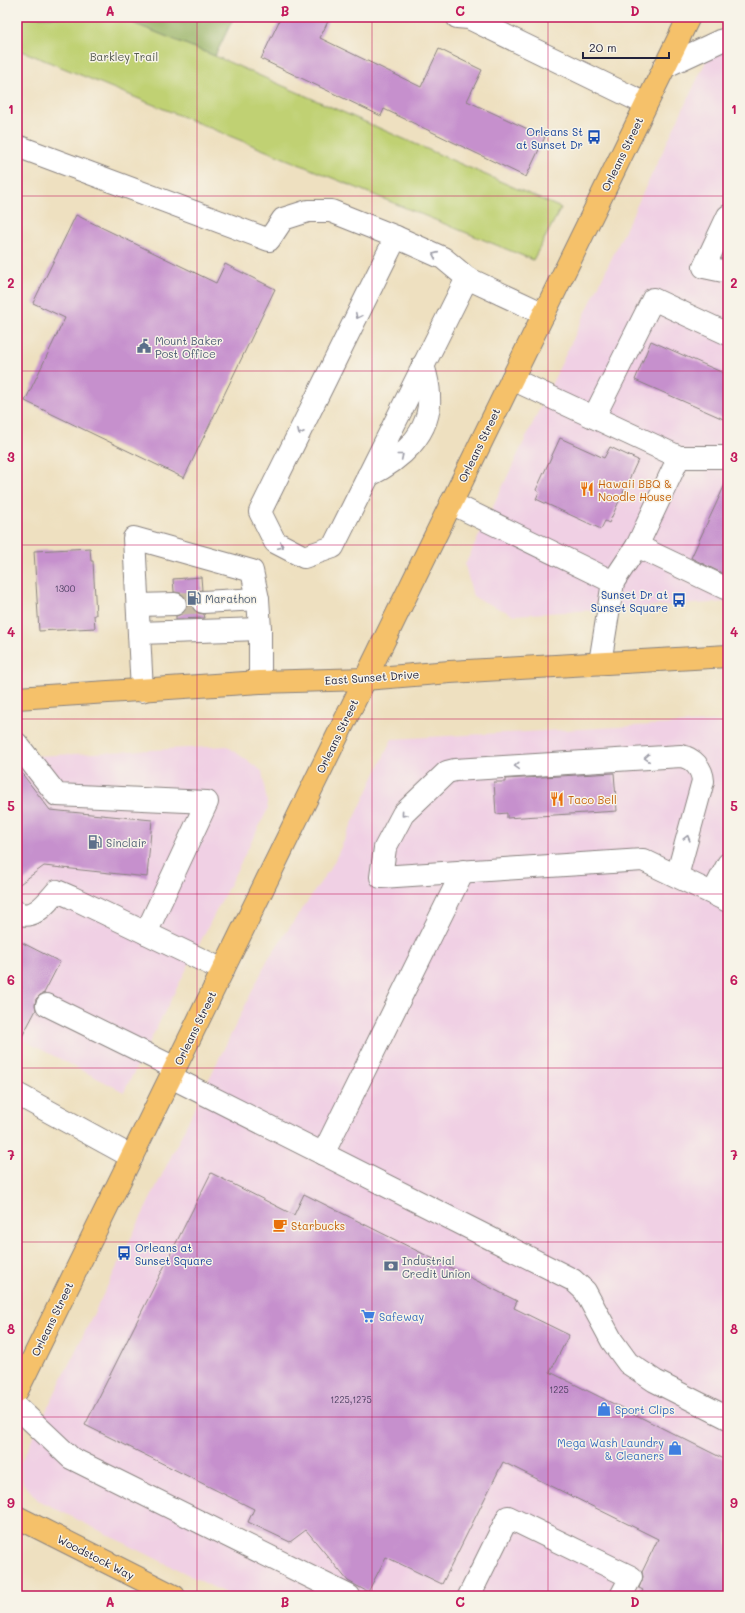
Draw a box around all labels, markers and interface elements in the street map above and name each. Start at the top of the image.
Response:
text: A [105,2,115,19]
text: B [281,2,290,19]
text: C [455,2,465,19]
text: D [630,2,640,19]
scale bar [583,34,669,60]
text: 20 m [589,39,617,55]
park label: Barkley Trail [90,49,158,64]
text: 1 [8,100,14,117]
text: 1 [731,100,737,117]
street label: Orleans Street [598,114,646,194]
place label: Orleans St at Sunset Dr [516,124,583,152]
bus stop icon: Orleans St at Sunset Dr [586,129,602,145]
one-way arrow [432,251,439,259]
text: 2 [7,274,15,291]
text: 2 [730,274,738,291]
one-way arrow [355,312,362,319]
place label: Mount Baker Post Office [155,333,223,361]
public building icon: Mount Baker Post Office [136,338,152,354]
street label: Orleans Street [455,405,503,485]
one-way arrow [297,428,305,436]
text: 3 [7,448,15,465]
text: 3 [730,448,738,465]
one-way arrow [396,453,403,460]
place label: Hawaii BBQ & Noodle House [598,476,672,504]
restaurant icon: Hawaii BBQ & Noodle House [579,481,595,497]
one-way arrow [277,541,285,549]
house number: 1300 [55,583,76,594]
place label: Sunset Dr at Sunset Square [591,587,668,615]
fuel station icon: Marathon [186,590,202,606]
place label: Marathon [205,591,257,606]
bus stop icon: Sunset Dr at Sunset Square [671,592,687,608]
text: 4 [7,623,15,640]
text: 4 [730,623,738,640]
street label: East Sunset Drive [324,666,420,688]
street label: Orleans Street [313,696,361,776]
one-way arrow [644,754,650,763]
one-way arrow [514,762,520,771]
restaurant icon: Taco Bell [549,791,565,807]
place label: Taco Bell [568,792,617,807]
text: 5 [7,797,15,814]
text: 5 [730,797,738,814]
one-way arrow [402,809,409,816]
fuel station icon: Sinclair [87,834,103,850]
place label: Sinclair [106,835,147,850]
one-way arrow [683,835,691,842]
text: 6 [7,971,15,988]
text: 6 [730,971,738,988]
street label: Orleans Street [171,988,219,1068]
text: 7 [7,1146,15,1163]
text: 7 [730,1146,738,1163]
cafe icon: Starbucks [272,1217,288,1233]
place label: Starbucks [291,1218,345,1233]
place label: Orleans at Sunset Square [135,1240,212,1268]
bus stop icon: Orleans at Sunset Square [116,1245,132,1261]
place label: Industrial Credit Union [402,1253,470,1281]
bank icon: Industrial Credit Union [383,1258,399,1274]
street label: Orleans Street [28,1279,76,1359]
supermarket icon: Safeway [360,1308,376,1324]
place label: Safeway [379,1309,425,1324]
text: 8 [7,1320,15,1337]
text: 8 [730,1320,738,1337]
house number: 1225 [549,1384,569,1395]
house number: 1225,1275 [330,1394,372,1405]
shop icon: Sport Clips [596,1401,612,1417]
place label: Sport Clips [615,1402,675,1417]
place label: Mega Wash Laundry & Cleaners [557,1435,664,1463]
shop icon: Mega Wash Laundry & Cleaners [667,1440,683,1456]
text: 9 [7,1494,15,1511]
text: 9 [730,1494,738,1511]
street label: Woodstock Way [55,1531,137,1583]
text: A [105,1593,115,1610]
text: B [281,1593,290,1610]
text: C [455,1593,465,1610]
text: D [630,1593,640,1610]

